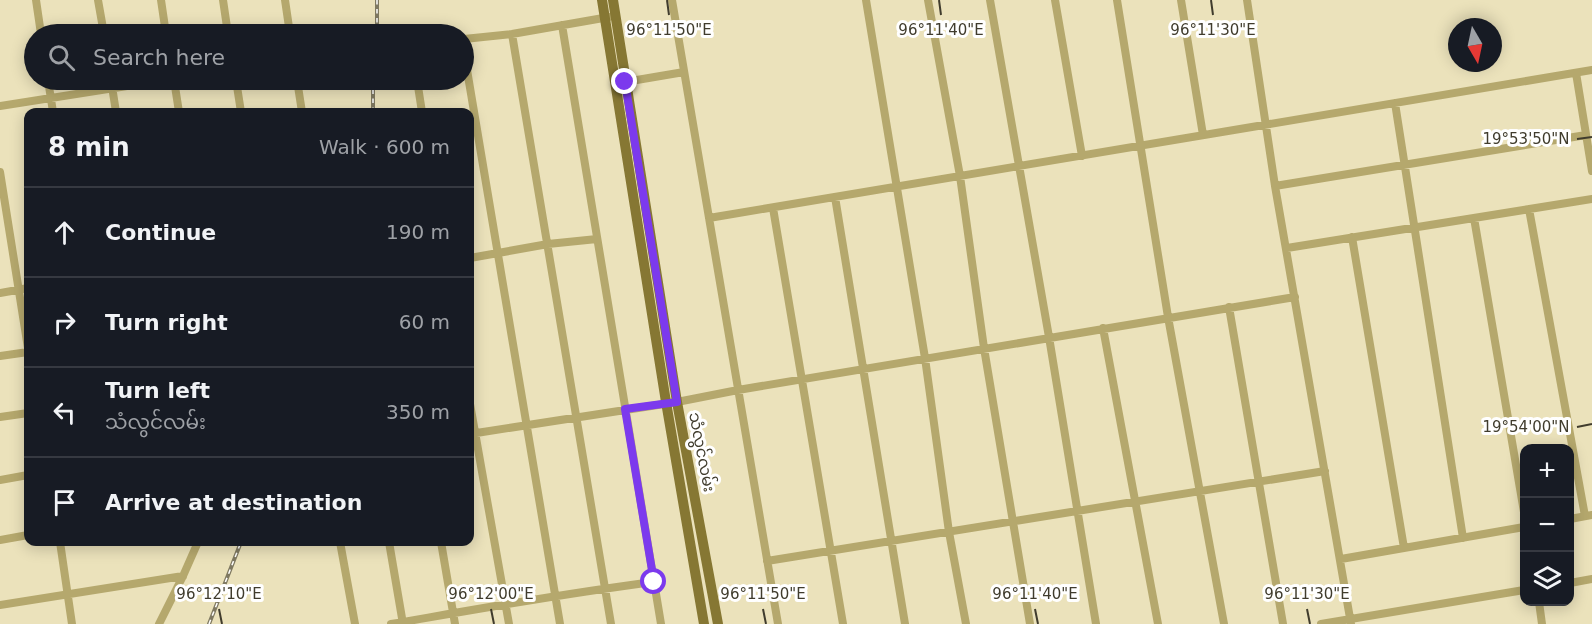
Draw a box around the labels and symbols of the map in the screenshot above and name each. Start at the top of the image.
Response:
north arrow [1448,18,1502,72]
text: 96°11'50"E [626,21,712,39]
text: 96°11'40"E [898,21,984,39]
text: 96°11'30"E [1170,21,1256,39]
route end [611,68,637,94]
text: 19°53'50"N [1482,130,1570,148]
street label: သံလွင်လမ်း [681,410,721,494]
text: 19°54'00"N [1482,418,1570,436]
route start [640,568,666,594]
text: 96°12'10"E [176,585,262,603]
text: 96°12'00"E [448,585,534,603]
text: 96°11'50"E [720,585,806,603]
text: 96°11'40"E [992,585,1078,603]
text: 96°11'30"E [1264,585,1350,603]

